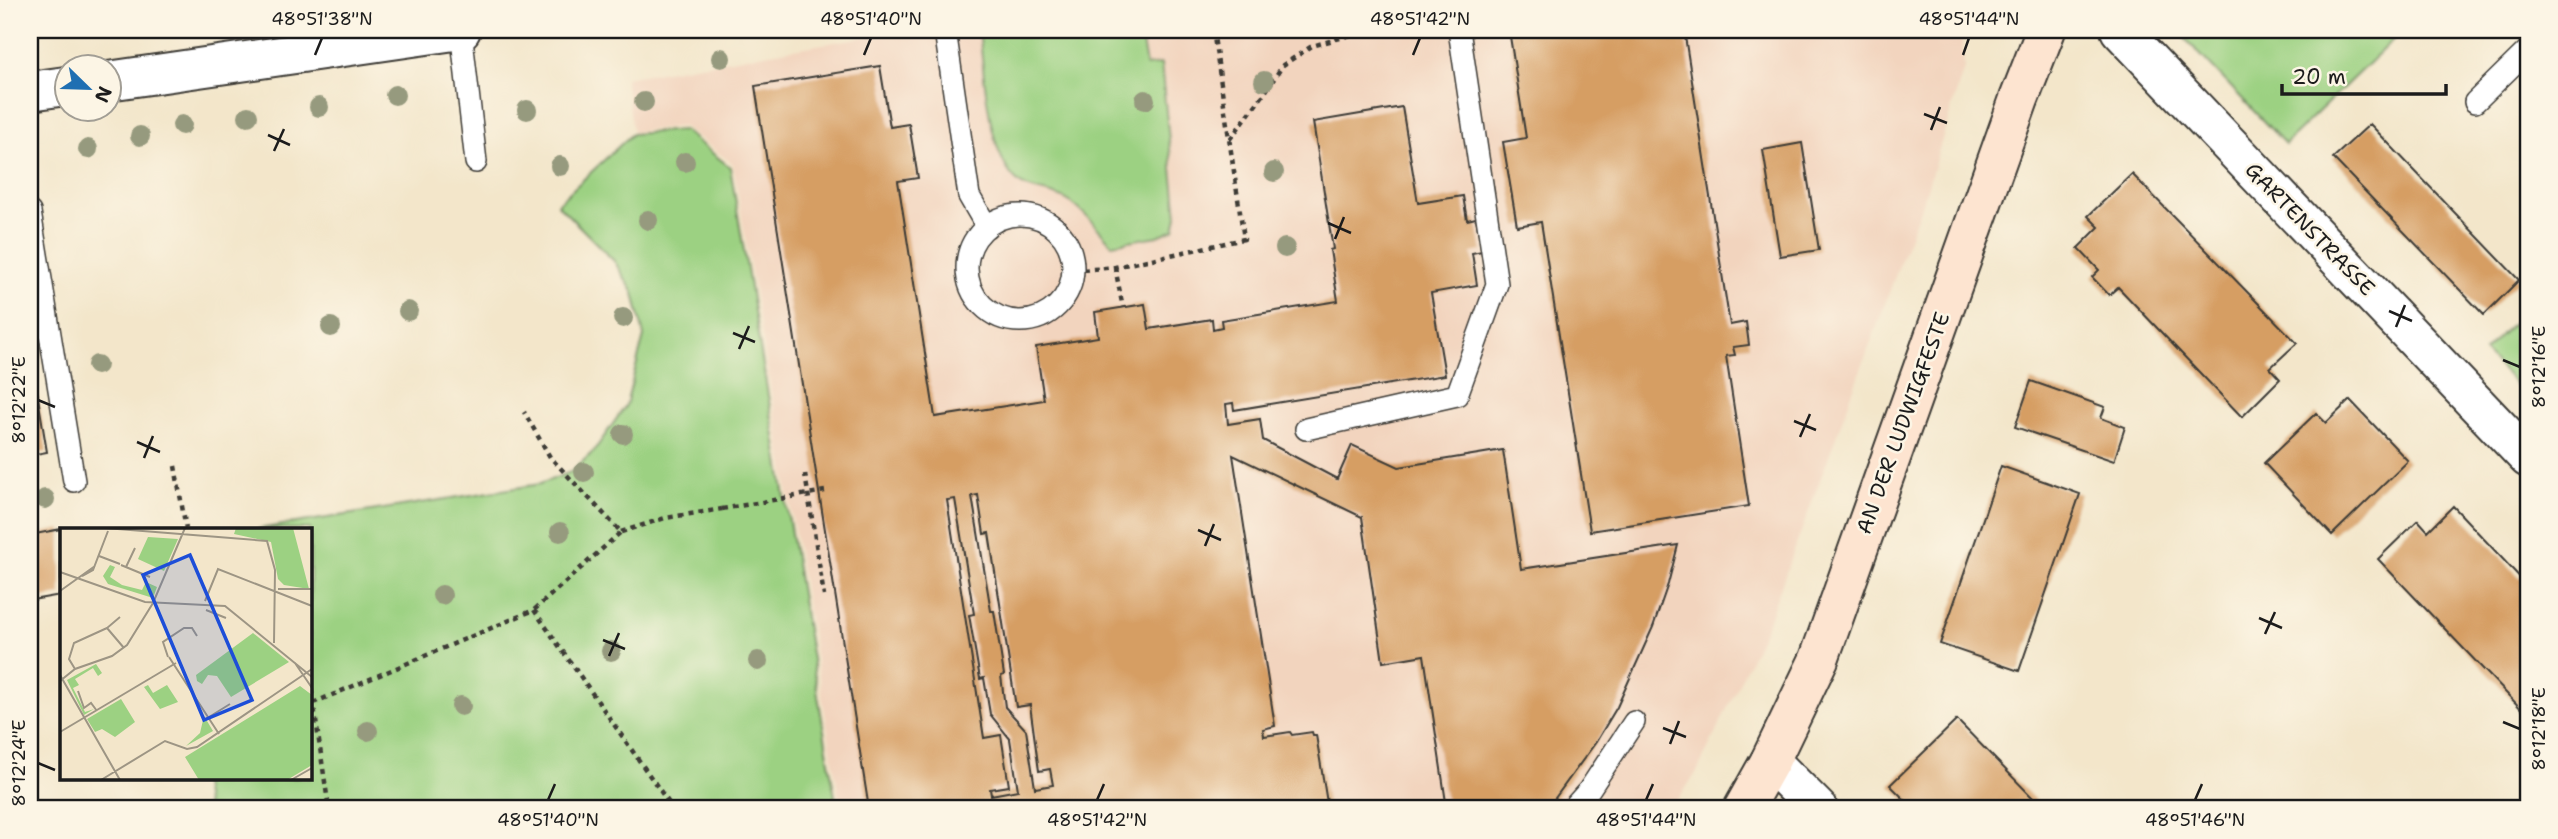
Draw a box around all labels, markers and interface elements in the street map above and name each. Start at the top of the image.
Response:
text: 48°51'38"N [271,7,373,31]
text: 48°51'40"N [820,7,922,31]
text: 48°51'42"N [1370,7,1470,31]
text: 48°51'44"N [1918,7,2020,31]
north arrow [52,52,122,122]
scale bar [2282,52,2446,96]
text: 20 m [2292,63,2346,91]
text: N [89,83,118,106]
street label: GARTENSTRASSE [2239,156,2381,302]
street label: AN DER LUDWIGFESTE [1850,308,1956,538]
text: 8°12'16"E [2527,326,2551,408]
text: 8°12'22"E [7,356,31,444]
inset map [60,528,312,780]
text: 8°12'18"E [2527,687,2551,771]
text: 8°12'24"E [7,719,31,807]
text: 48°51'40"N [497,808,599,832]
text: 48°51'42"N [1047,808,1147,832]
text: 48°51'44"N [1595,808,1697,832]
text: 48°51'46"N [2145,808,2245,832]

